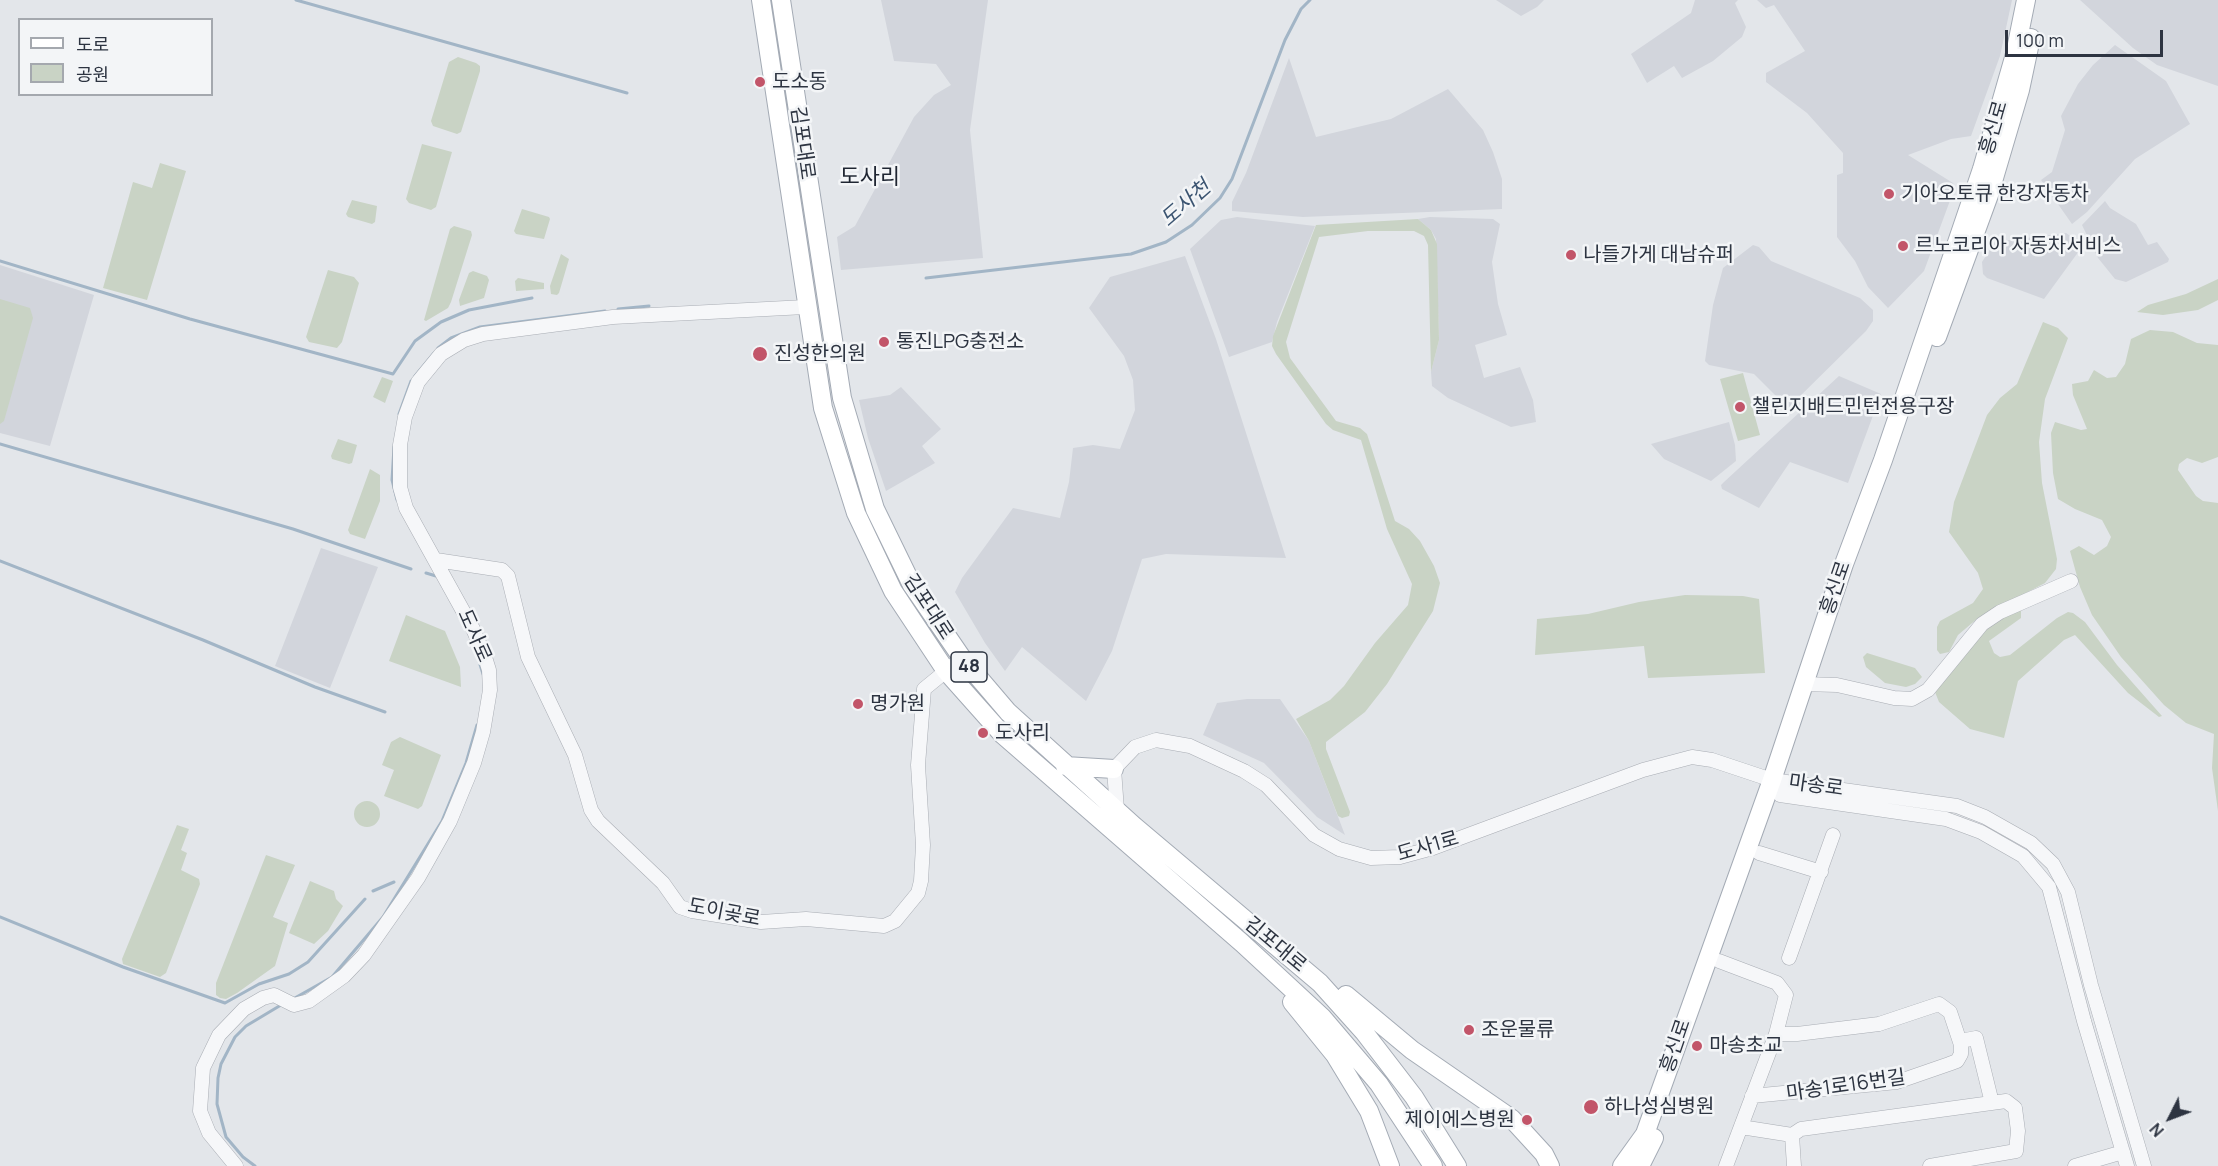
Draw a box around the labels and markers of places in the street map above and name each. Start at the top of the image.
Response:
place label: 도소동 [772,70,827,94]
marker: 도소동 [753,75,767,89]
place label: 기아오토큐 한강자동차 [1901,182,2089,206]
marker: 기아오토큐 한강자동차 [1882,187,1896,201]
place label: 르노코리아 자동차서비스 [1915,234,2121,258]
marker: 르노코리아 자동차서비스 [1896,239,1910,253]
place label: 나들가게 대남슈퍼 [1583,243,1734,267]
marker: 나들가게 대남슈퍼 [1564,248,1578,262]
place label: 통진LPG충전소 [896,330,1024,354]
marker: 통진LPG충전소 [877,335,891,349]
place label: 진성한의원 [774,342,866,366]
marker: 진성한의원 [751,345,769,363]
place label: 챌린지배드민턴전용구장 [1752,395,1954,419]
marker: 챌린지배드민턴전용구장 [1733,400,1747,414]
place label: 명가원 [870,692,925,716]
marker: 명가원 [851,697,865,711]
place label: 도사리 [995,721,1050,745]
marker: 도사리 [976,726,990,740]
place label: 조운물류 [1481,1018,1555,1042]
marker: 조운물류 [1462,1023,1476,1037]
place label: 마송초교 [1709,1034,1783,1058]
marker: 마송초교 [1690,1039,1704,1053]
place label: 하나성심병원 [1604,1095,1714,1119]
marker: 하나성심병원 [1582,1098,1600,1116]
place label: 제이에스병원 [1405,1108,1515,1132]
marker: 제이에스병원 [1520,1113,1534,1127]

